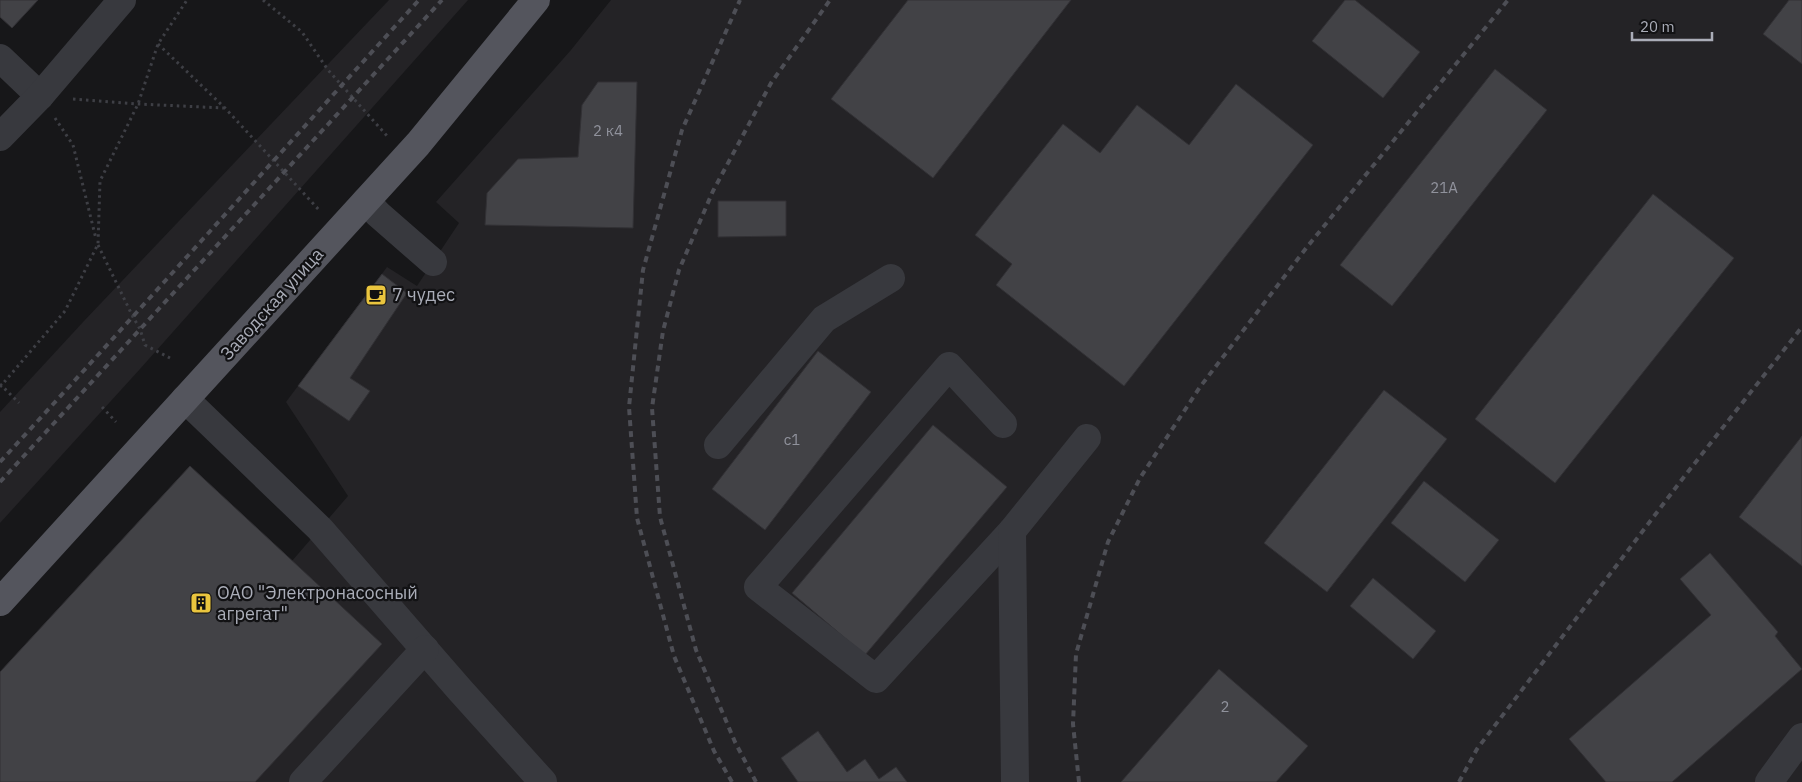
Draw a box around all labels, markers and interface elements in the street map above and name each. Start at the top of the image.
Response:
scale bar [1632,10,1712,42]
text: 20 m [1640,17,1675,36]
house number: 2 к4 [593,121,623,140]
house number: 21А [1430,178,1458,197]
street label: Заводская улица [215,242,328,365]
cafe icon: 7 чудес [364,283,388,307]
place label: 7 чудес [392,283,455,306]
house number: с1 [784,430,800,449]
place label: ОАО "Электронасосный агрегат" [217,581,418,625]
building icon: ОАО "Электронасосный агрегат" [189,591,213,615]
house number: 2 [1220,697,1230,716]

